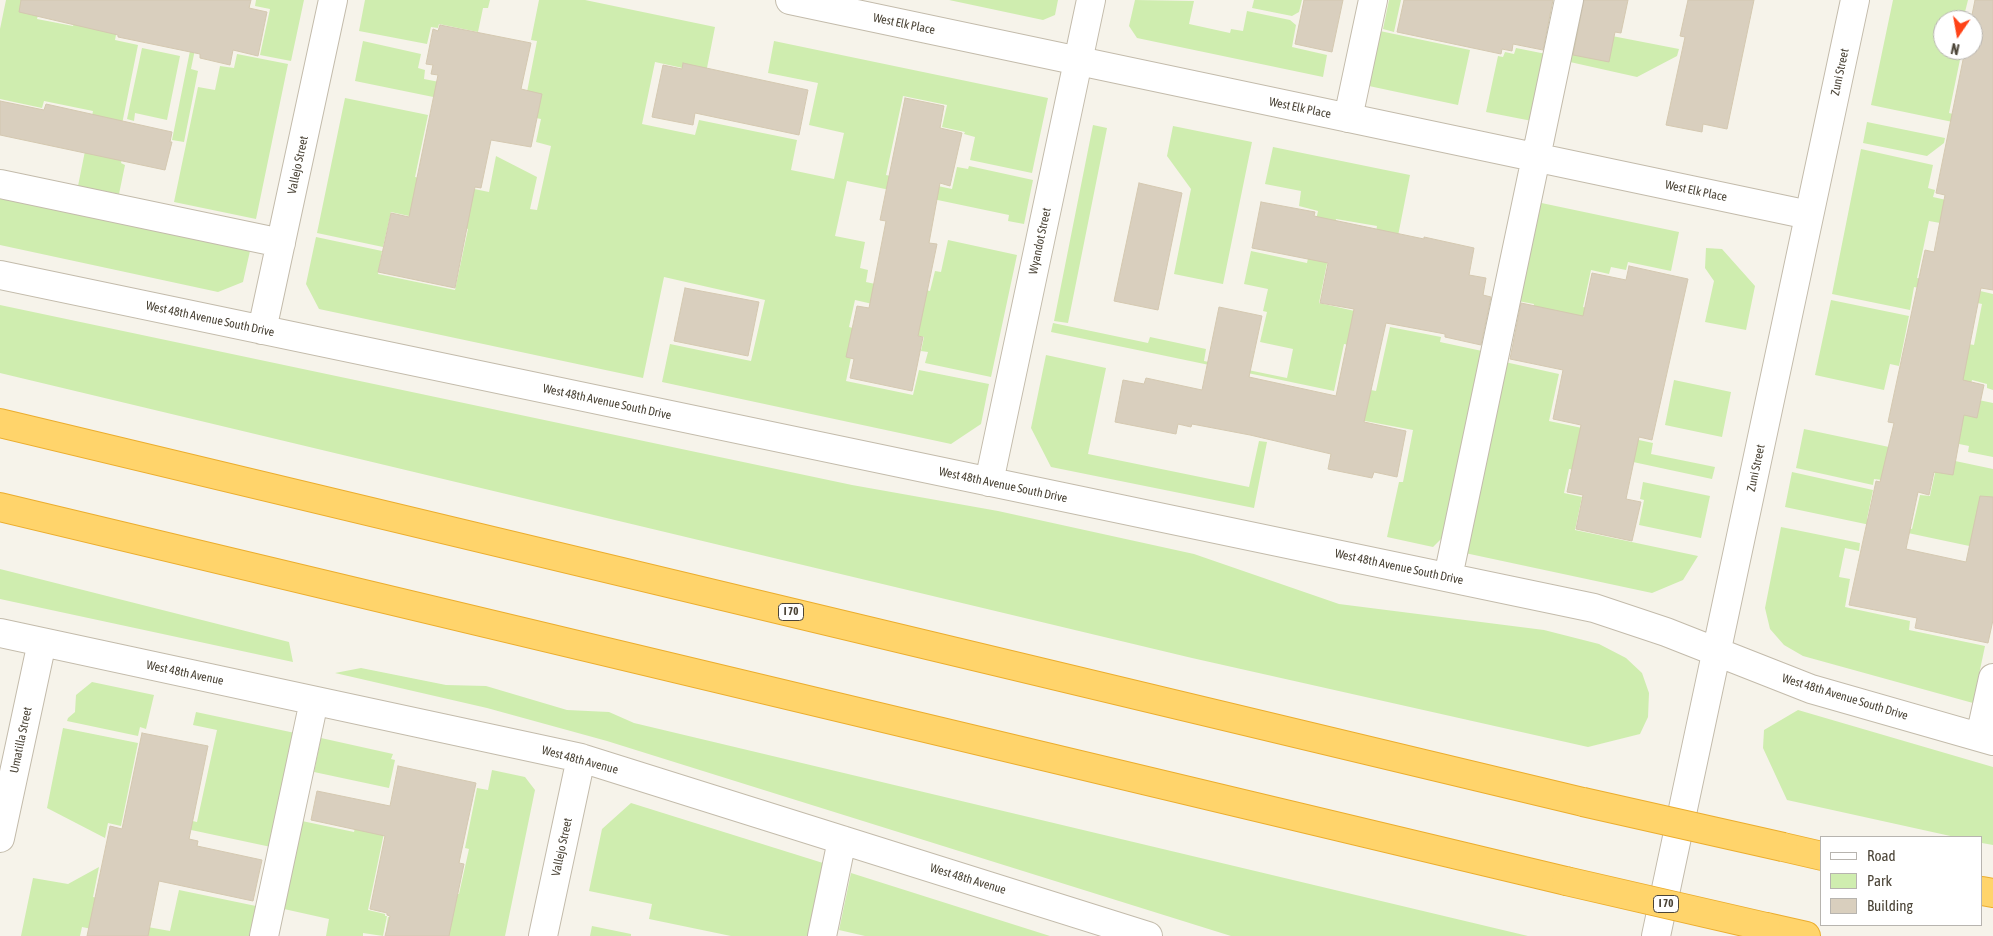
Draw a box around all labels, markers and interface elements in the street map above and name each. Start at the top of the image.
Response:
street label: West Elk Place [872,10,936,38]
north arrow [1933,10,1983,60]
text: N [1949,40,1961,57]
street label: Zuni Street [1828,47,1852,97]
street label: West Elk Place [1268,94,1332,122]
street label: Vallejo Street [285,135,311,195]
street label: West Elk Place [1664,177,1728,205]
street label: Wyandot Street [1026,206,1054,276]
street label: West 48th Avenue South Drive [144,298,276,340]
street label: West 48th Avenue South Drive [541,381,673,423]
street label: Zuni Street [1744,443,1768,493]
street label: West 48th Avenue South Drive [937,464,1069,506]
street label: West 48th Avenue South Drive [1333,546,1465,588]
road number: I 70 [778,604,804,620]
street label: West 48th Avenue [145,658,225,688]
street label: West 48th Avenue South Drive [1780,671,1910,723]
street label: Umatilla Street [7,706,35,774]
street label: West 48th Avenue [540,743,620,777]
street label: Vallejo Street [549,817,575,877]
legend [1820,836,1983,926]
text: Road [1867,847,1896,864]
street label: West 48th Avenue [928,861,1008,897]
text: Park [1867,872,1892,889]
road number: I 70 [1654,896,1678,912]
text: Building [1867,897,1913,914]

